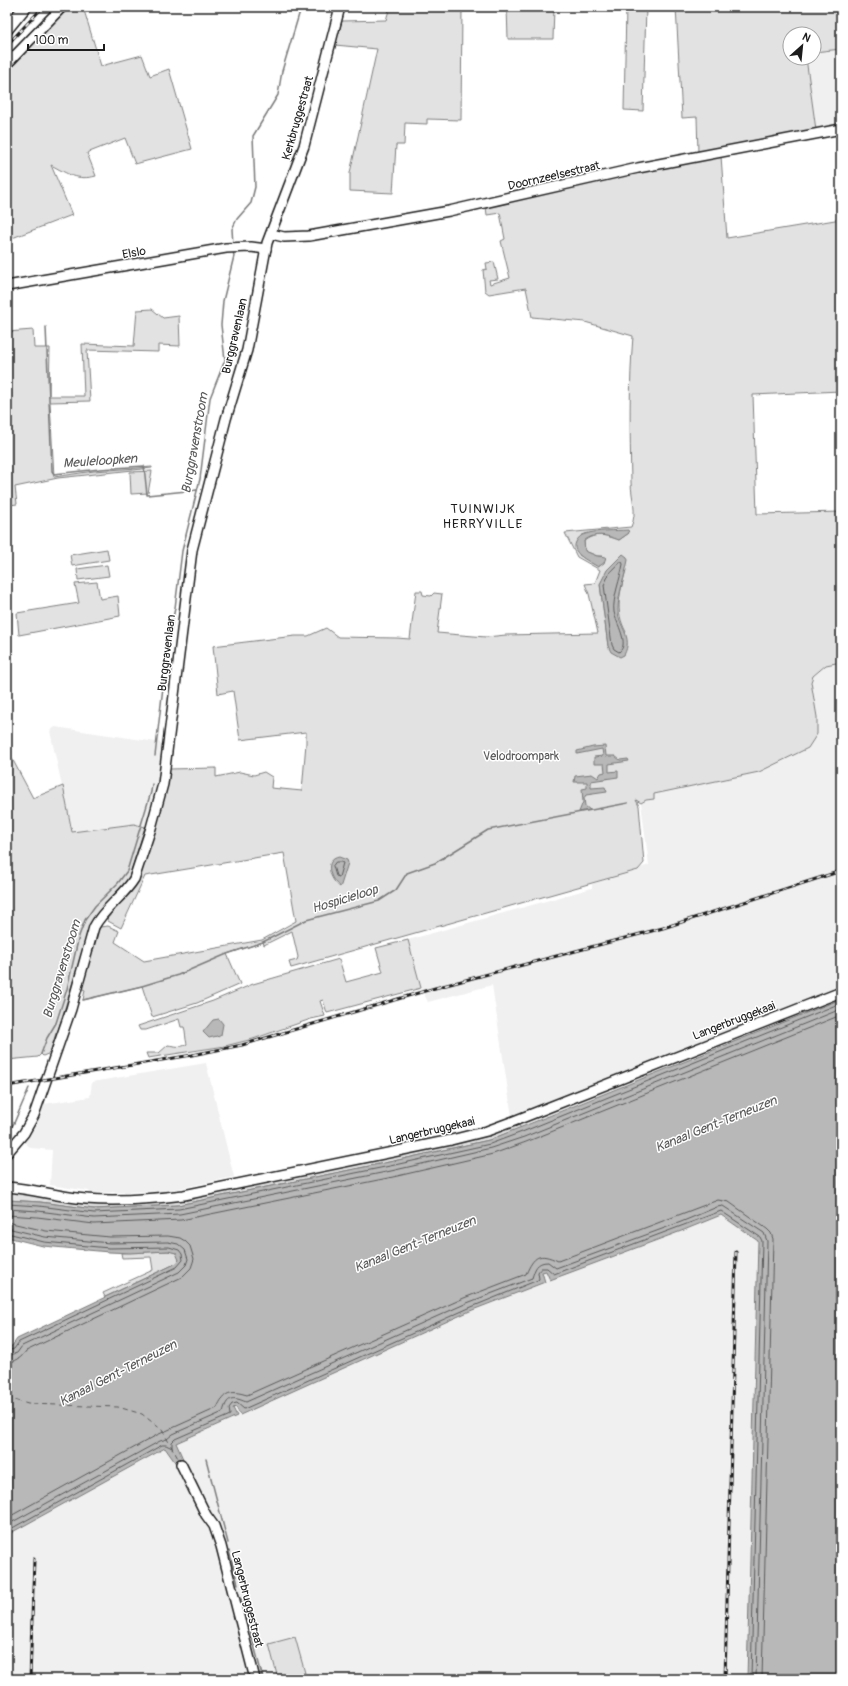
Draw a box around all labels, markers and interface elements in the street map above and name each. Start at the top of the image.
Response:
scale bar [28,26,104,52]
north arrow [782,26,822,66]
text: N [800,30,813,45]
text: 100 m [34,33,69,48]
street label: Kerkbruggestraat [279,74,317,162]
street label: Doornzeelsestraat [507,158,602,194]
street label: Elslo [121,243,148,262]
street label: Burggravenlaan [219,296,251,375]
water label: Burggravenstroom [178,390,212,495]
water label: Meuleloopken [63,450,138,472]
district label: TUINWIJK HERRYVILLE [443,501,523,532]
street label: Burggravenlaan [155,613,179,692]
park label: Velodroompark [483,749,559,764]
water label: Hospicieloop [310,881,381,917]
water label: Burggravenstroom [39,917,85,1020]
street label: Langerbruggekaai [690,998,778,1044]
water label: Kanaal Gent-Terneuzen [653,1092,780,1156]
street label: Langerbruggekaai [388,1114,476,1148]
water label: Kanaal Gent-Terneuzen [352,1212,479,1276]
water label: Kanaal Gent-Terneuzen [57,1336,180,1410]
street label: Langerbruggestraat [228,1549,266,1649]

